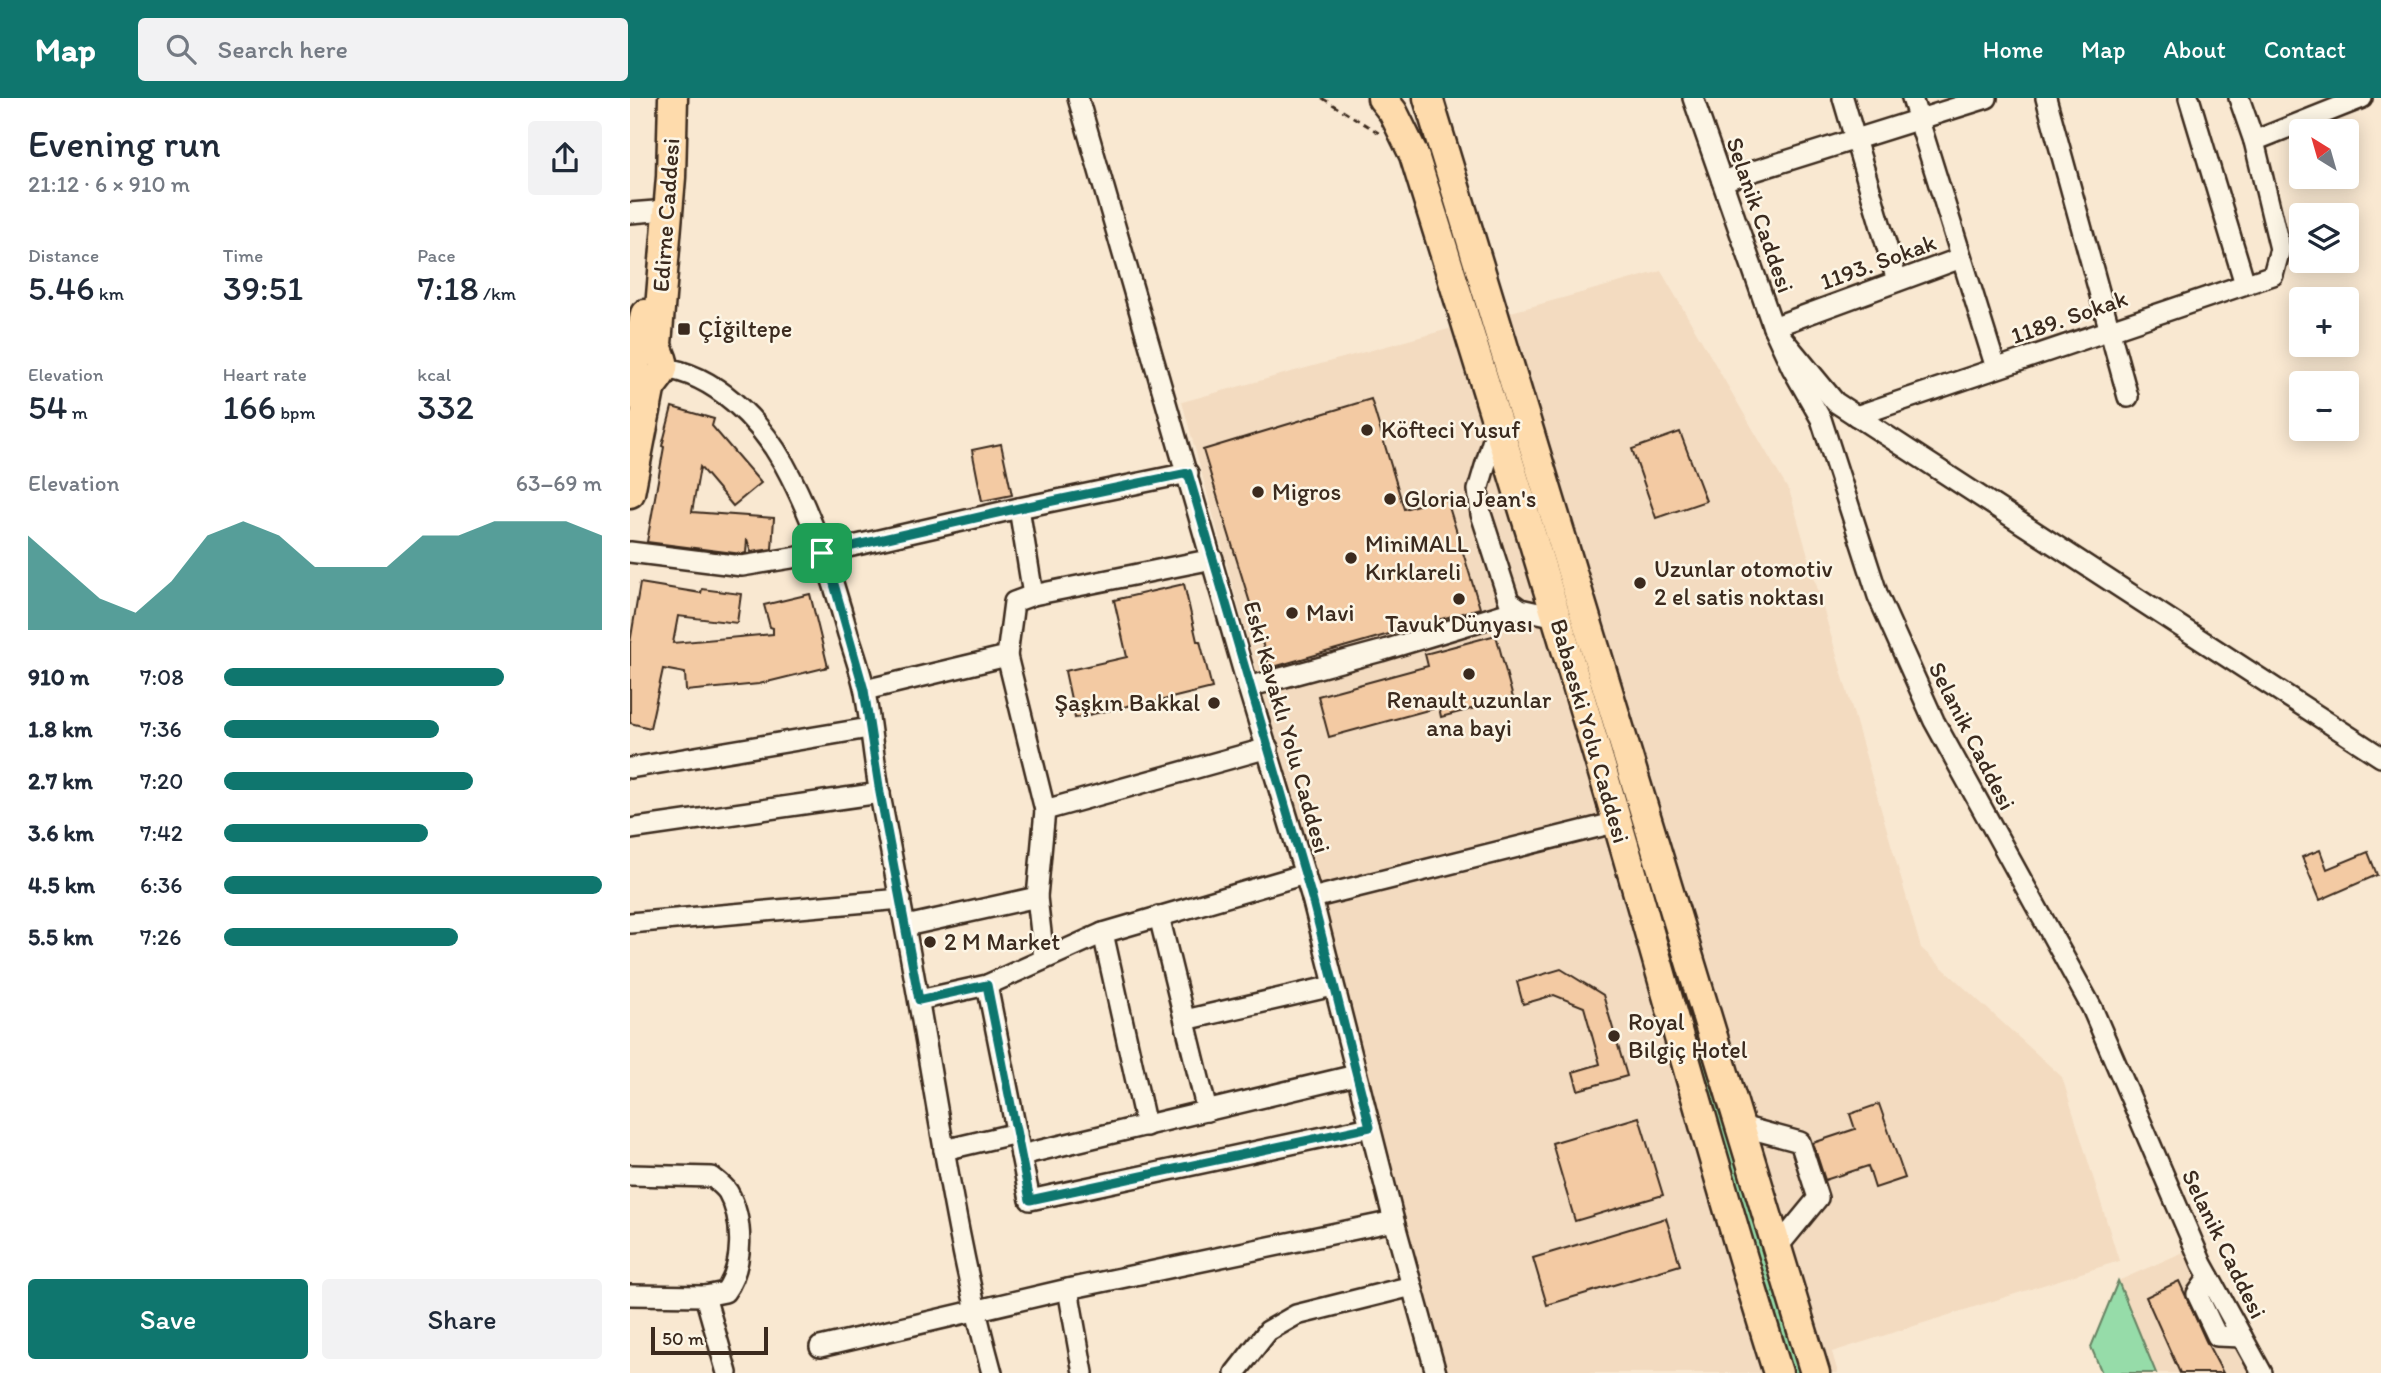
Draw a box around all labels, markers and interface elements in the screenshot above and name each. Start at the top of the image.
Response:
search box [138,18,628,81]
text: Map [35,30,96,69]
icon: search [162,30,200,68]
text: Search here [218,33,348,65]
text: Home [1983,35,2043,64]
text: Map [2081,35,2125,64]
text: About [2163,35,2226,64]
text: Contact [2264,35,2346,64]
north arrow [2289,119,2359,189]
map controls [2289,119,2359,441]
text: Evening run [28,121,221,167]
button: share [528,121,602,195]
street label: Selanik Caddesi [1720,133,1801,296]
street label: Edirne Caddesi [646,137,685,293]
text: 21:12 · 6 × 910 m [28,170,190,198]
button: layers [2289,203,2359,273]
street label: 1193. Sokak [1816,227,1940,296]
text: Distance [28,244,99,267]
text: Time [223,244,263,267]
text: Pace [417,244,455,267]
text: 5.46 [28,267,95,309]
text: 39:51 [223,267,303,309]
text: 7:18 [417,267,479,309]
text: km [95,282,124,305]
text: /km [479,282,516,305]
street label: 1189. Sokak [2007,283,2131,350]
button: + [2289,287,2359,357]
place label: Çİğiltepe [698,314,792,343]
marker: Çİğiltepe [676,321,692,337]
text: Elevation [28,363,104,386]
text: Heart rate [223,363,307,386]
text: kcal [417,363,451,386]
button: − [2289,371,2359,441]
text: 54 [28,386,67,428]
text: 166 [223,386,276,428]
text: 332 [417,386,474,428]
text: m [67,401,88,424]
text: bpm [276,401,315,424]
place label: Köfteci Yusuf [1381,415,1521,444]
marker: Köfteci Yusuf [1359,422,1375,438]
text: Elevation [28,469,119,497]
text: 63–69 m [516,469,602,497]
place label: Migros [1272,477,1341,506]
marker: Migros [1250,484,1266,500]
place label: Gloria Jean's [1404,484,1536,513]
marker: Gloria Jean's [1382,491,1398,507]
pin [792,523,852,583]
place label: MiniMALL Kırklareli [1365,529,1469,586]
icon: arrive [803,534,841,572]
marker: MiniMALL Kırklareli [1343,550,1359,566]
place label: Uzunlar otomotiv 2 el satis noktası [1654,554,1833,611]
marker: Uzunlar otomotiv 2 el satis noktası [1632,575,1648,591]
marker: Tavuk Dünyası [1451,591,1467,607]
street label: Eski Kavaklı Yolu Caddesi [1238,597,1337,856]
place label: Mavi [1306,598,1355,627]
marker: Mavi [1284,605,1300,621]
place label: Tavuk Dünyası [1385,609,1533,638]
street label: Babaeski Yolu Caddesi [1545,615,1636,846]
street label: Selanik Caddesi [1923,657,2022,815]
text: 910 m [28,663,89,691]
text: 7:08 [140,663,184,691]
marker: Renault uzunlar ana bayi [1461,666,1477,682]
place label: Renault uzunlar ana bayi [1387,685,1552,742]
place label: Şaşkın Bakkal [1055,688,1200,717]
marker: Şaşkın Bakkal [1206,695,1222,711]
text: 1.8 km [28,715,93,743]
text: 7:36 [140,715,182,743]
text: 2.7 km [28,767,93,795]
text: 7:20 [140,767,183,795]
text: 3.6 km [28,819,94,847]
text: 7:42 [140,819,183,847]
text: 4.5 km [28,871,95,899]
text: 6:36 [140,871,183,899]
text: 5.5 km [28,923,93,951]
text: 7:26 [140,923,181,951]
place label: 2 M Market [944,927,1060,956]
marker: 2 M Market [922,934,938,950]
place label: Royal Bilgiç Hotel [1628,1007,1748,1064]
marker: Royal Bilgiç Hotel [1606,1028,1622,1044]
street label: Selanik Caddesi [2176,1164,2273,1323]
button: Save [28,1279,308,1359]
button: Share [322,1279,602,1359]
scale bar [651,1324,768,1356]
text: 50 m [662,1327,704,1350]

